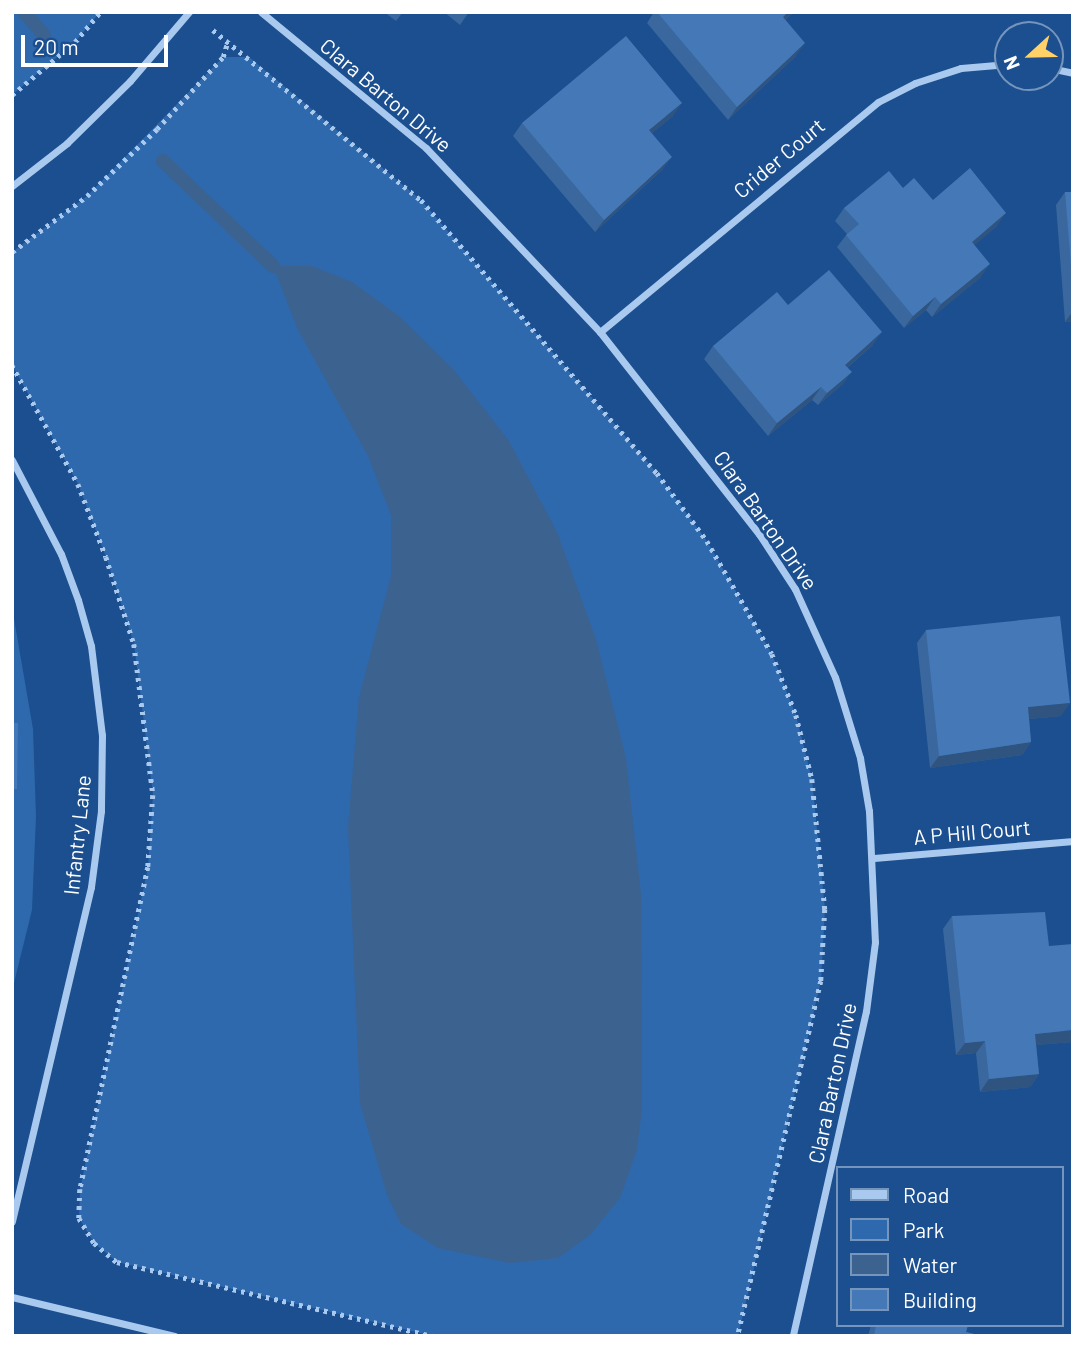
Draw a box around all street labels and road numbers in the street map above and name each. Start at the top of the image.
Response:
street label: Clara Barton Drive [315,33,457,157]
street label: Crider Court [728,113,830,203]
street label: Clara Barton Drive [709,446,823,594]
street label: Infantry Lane [58,774,96,896]
street label: A P Hill Court [912,814,1032,850]
street label: Clara Barton Drive [803,1000,861,1166]

